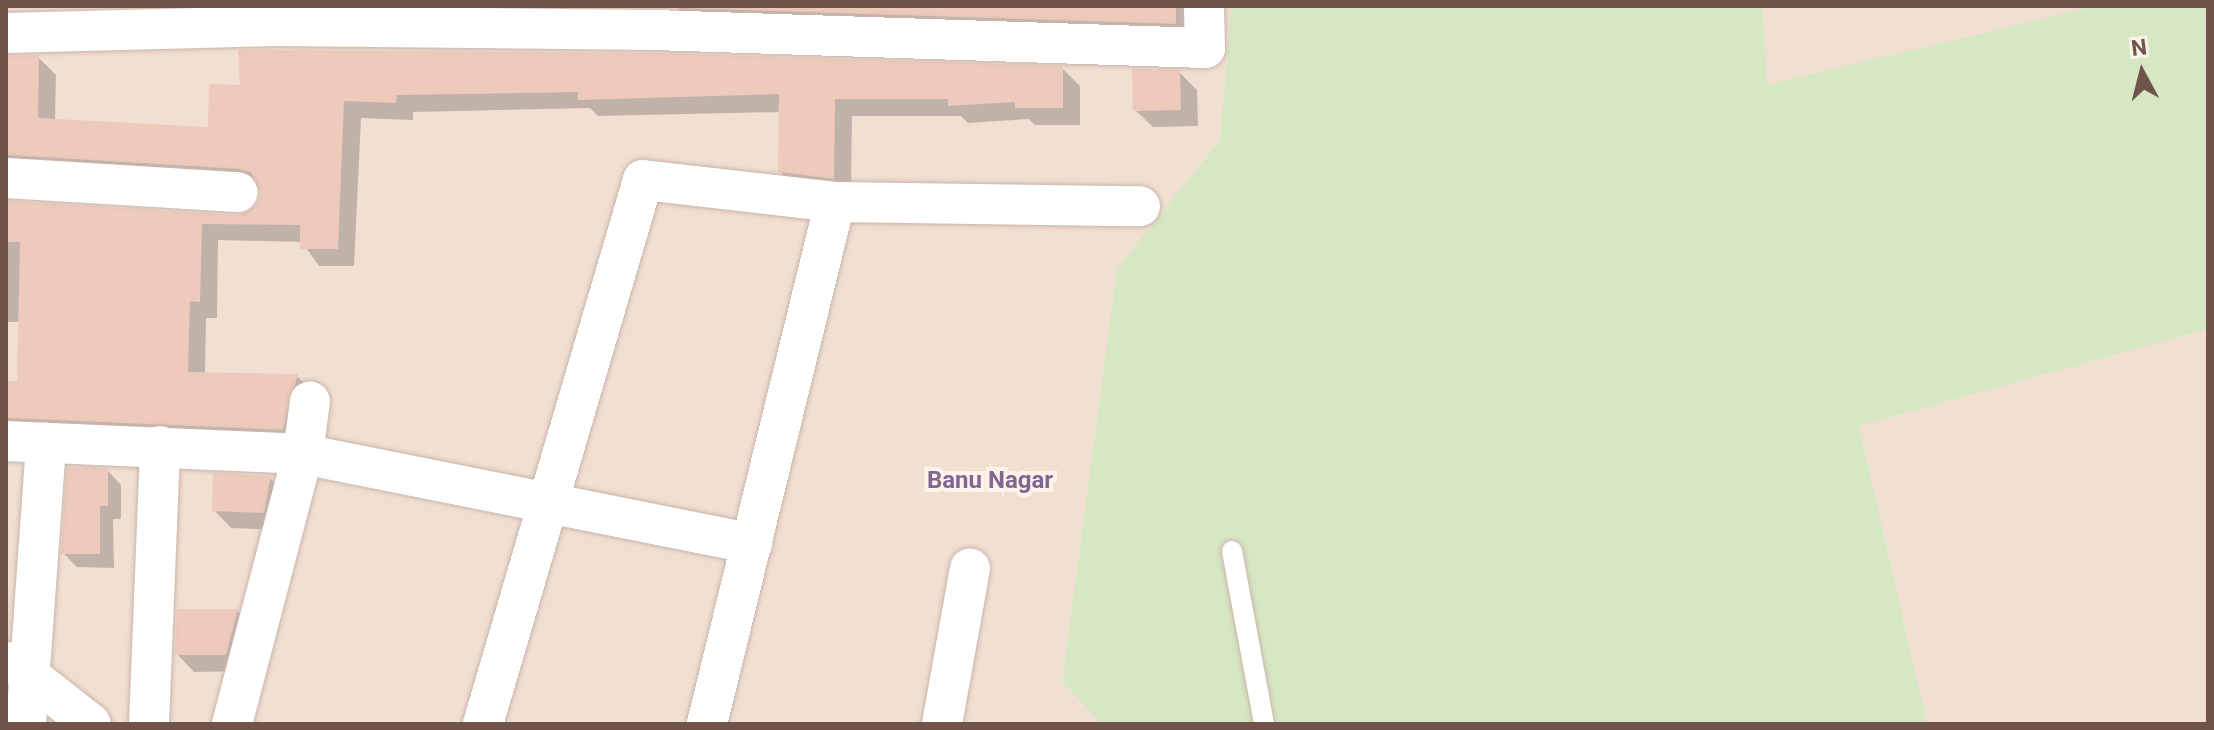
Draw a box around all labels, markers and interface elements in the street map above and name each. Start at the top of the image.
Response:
north arrow [2102,32,2182,112]
text: N [2130,34,2148,61]
district label: Banu Nagar [927,467,1053,495]

